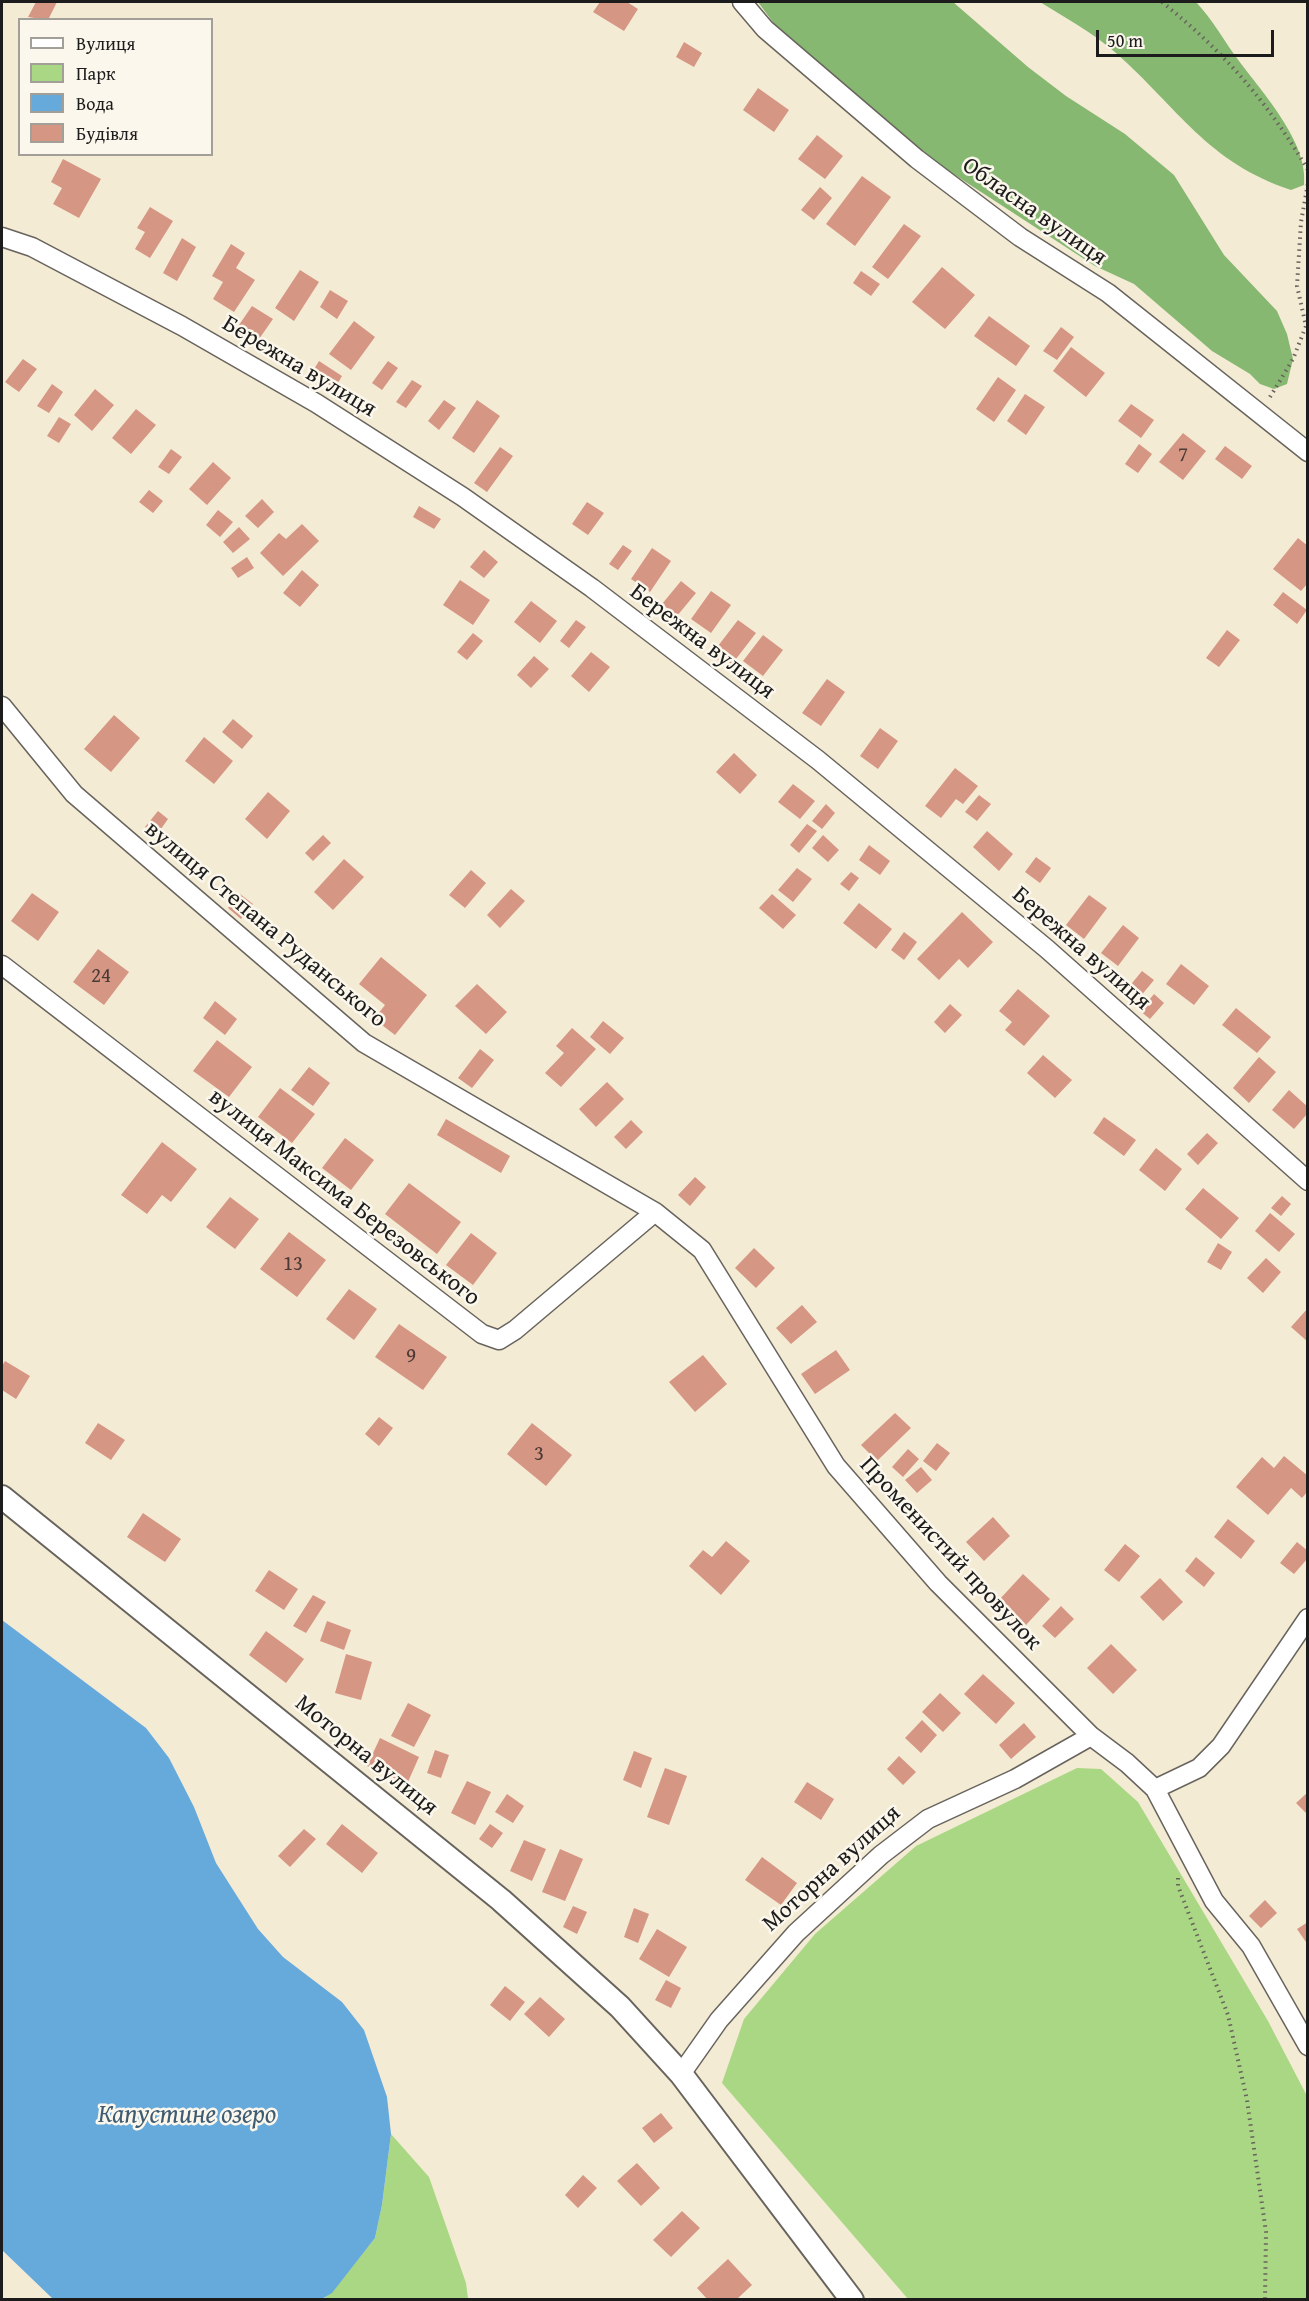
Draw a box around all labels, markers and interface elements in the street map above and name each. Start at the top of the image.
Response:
legend [18,18,213,156]
scale bar [1099,18,1278,56]
text: 50 m [1107,27,1143,54]
text: Вулиця [76,30,135,57]
text: Парк [76,60,115,87]
text: Вода [76,90,114,117]
text: Будівля [76,120,138,147]
street label: Обласна вулиця [956,151,1112,273]
street label: Бережна вулиця [217,310,381,424]
house number: 7 [1178,443,1188,469]
street label: Бережна вулиця [624,578,780,706]
street label: вулиця Степана Руданського [138,815,392,1035]
street label: Бережна вулиця [1006,881,1156,1017]
house number: 24 [91,964,111,990]
street label: вулиця Максима Березовського [202,1083,486,1313]
house number: 13 [283,1252,303,1278]
house number: 9 [406,1344,416,1370]
house number: 3 [534,1442,544,1468]
street label: Променистий провулок [853,1451,1047,1657]
street label: Моторна вулиця [289,1690,443,1822]
street label: Моторна вулиця [757,1800,907,1938]
water label: Капустине озеро [98,2099,276,2131]

